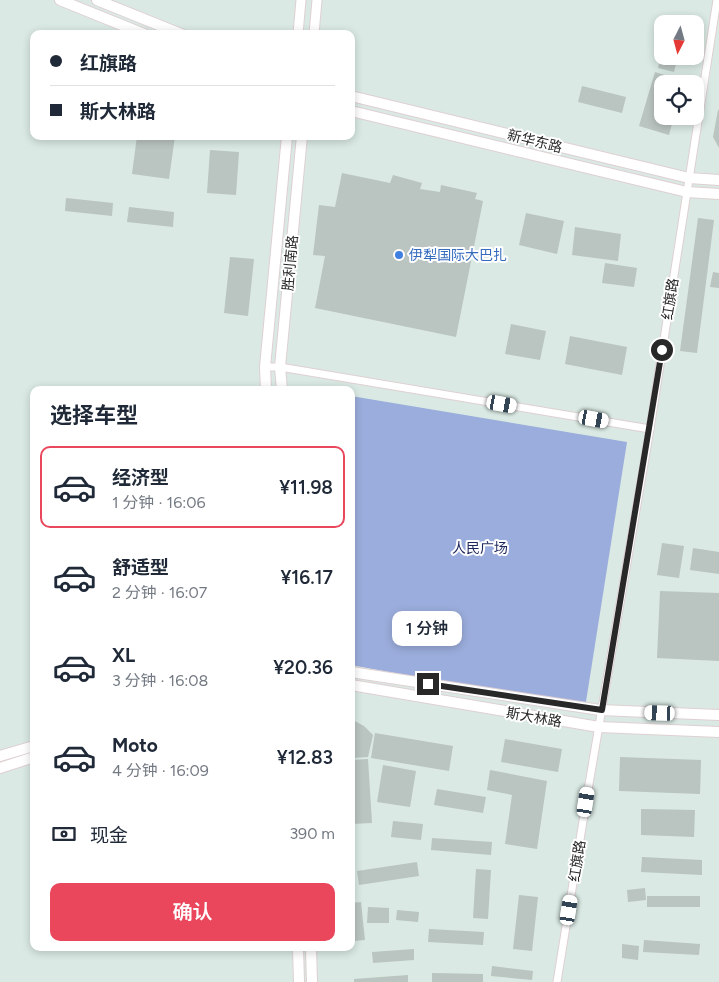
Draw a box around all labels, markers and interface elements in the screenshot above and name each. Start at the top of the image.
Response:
north arrow [654,15,704,65]
map controls [654,15,704,125]
text: 红旗路 [80,52,137,75]
button: locate [654,75,704,125]
text: 斯大林路 [80,100,156,123]
street label: 新华东路 [506,126,564,157]
street label: 胜利南路 [280,234,301,292]
place label: 伊犁国际大巴扎 [409,247,507,264]
marker: 伊犁国际大巴扎 [393,249,405,261]
street label: 红旗路 [659,277,682,321]
route start [651,339,673,361]
car [485,394,518,414]
text: 选择车型 [50,402,138,429]
car [577,409,610,429]
icon: car [52,465,97,510]
text: 经济型 [112,466,169,489]
text: ¥11.98 [279,476,333,499]
text: 1 分钟 · 16:06 [112,493,206,512]
park label: 人民广场 [452,540,508,557]
icon: car [52,555,97,600]
text: 舒适型 [112,556,169,579]
text: ¥16.17 [280,566,333,589]
text: 2 分钟 · 16:07 [112,583,207,602]
callout: 1 分钟 [393,612,463,646]
text: 1 分钟 [406,619,448,638]
text: XL [112,644,135,667]
icon: car [52,645,97,690]
text: ¥20.36 [273,656,333,679]
text: 3 分钟 · 16:08 [112,671,208,690]
route end [417,673,439,695]
street label: 斯大林路 [505,704,563,731]
car [644,705,675,721]
text: Moto [112,734,158,757]
icon: car [52,735,97,780]
text: ¥12.83 [277,746,333,769]
text: 4 分钟 · 16:09 [112,761,209,780]
car [576,786,595,818]
icon: cash [50,820,78,848]
text: 现金 [90,824,128,847]
text: 390 m [289,824,335,843]
street label: 红旗路 [566,839,589,883]
button: 确认 [50,883,335,941]
car [559,894,578,926]

